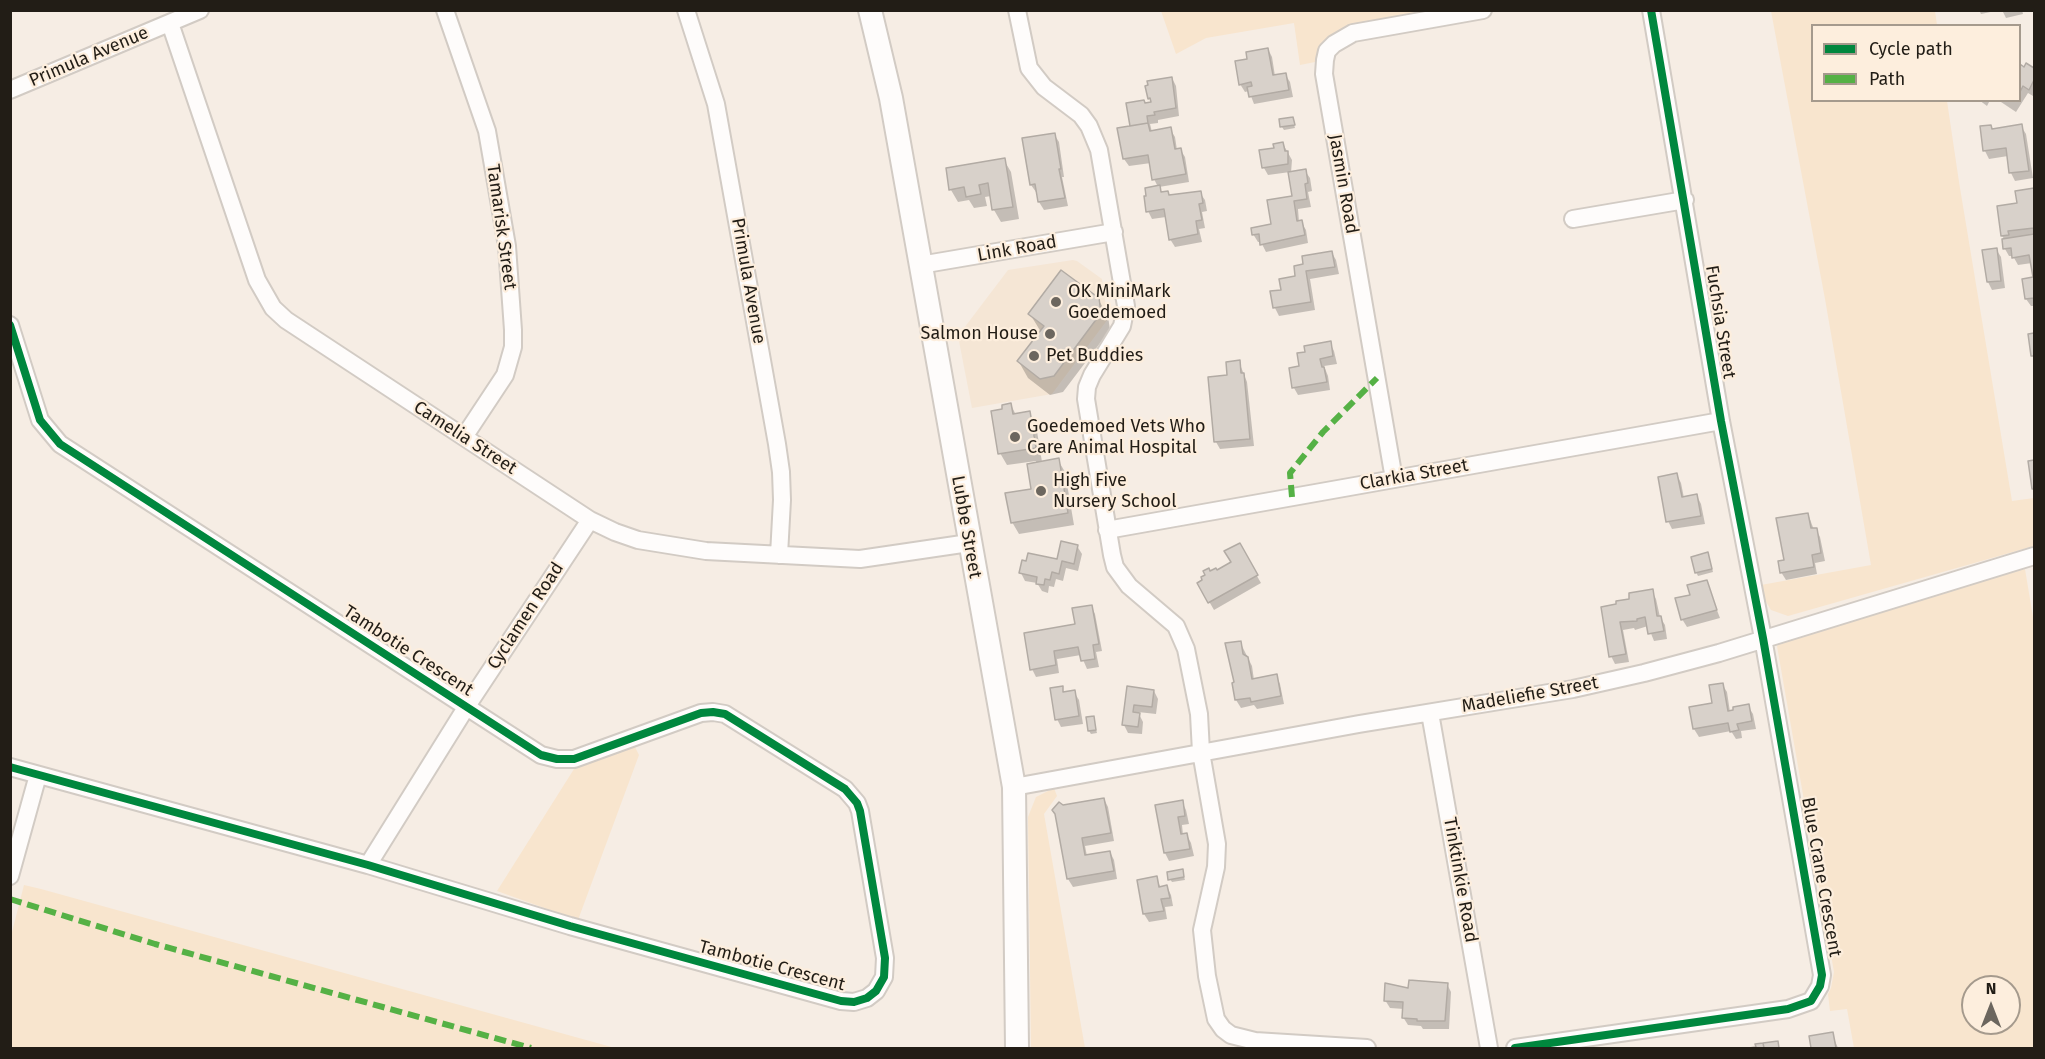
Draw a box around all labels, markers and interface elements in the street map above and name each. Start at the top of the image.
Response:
street label: Primula Avenue [26,22,152,92]
legend [1811,24,2021,102]
text: Cycle path [1869,38,1953,60]
text: Path [1869,68,1905,90]
street label: Jasmin Road [1324,132,1362,236]
street label: Tamarisk Street [481,163,521,291]
street label: Primula Avenue [726,216,770,346]
street label: Link Road [976,231,1058,267]
street label: Fuchsia Street [1700,264,1740,380]
place label: OK MiniMark Goedemoed [1068,281,1170,324]
marker: OK MiniMark Goedemoed [1049,295,1063,309]
place label: Salmon House [921,323,1038,345]
marker: Salmon House [1043,327,1057,341]
place label: Pet Buddies [1046,345,1143,367]
marker: Pet Buddies [1027,349,1041,363]
street label: Camelia Street [409,397,521,479]
place label: Goedemoed Vets Who Care Animal Hospital [1027,416,1206,458]
marker: Goedemoed Vets Who Care Animal Hospital [1008,430,1022,444]
street label: Clarkia Street [1358,455,1470,495]
place label: High Five Nursery School [1053,470,1176,512]
street label: Lubbe Street [946,474,986,580]
marker: High Five Nursery School [1034,484,1048,498]
street label: Cyclamen Road [483,558,569,674]
street label: Tambotie Crescent [339,601,477,701]
street label: Madeliefie Street [1460,672,1600,718]
street label: Blue Crane Crescent [1796,795,1846,959]
street label: Tinktinkie Road [1438,816,1482,944]
street label: Tambotie Crescent [697,936,847,996]
north arrow [1961,975,2021,1035]
text: N [1986,979,1996,998]

